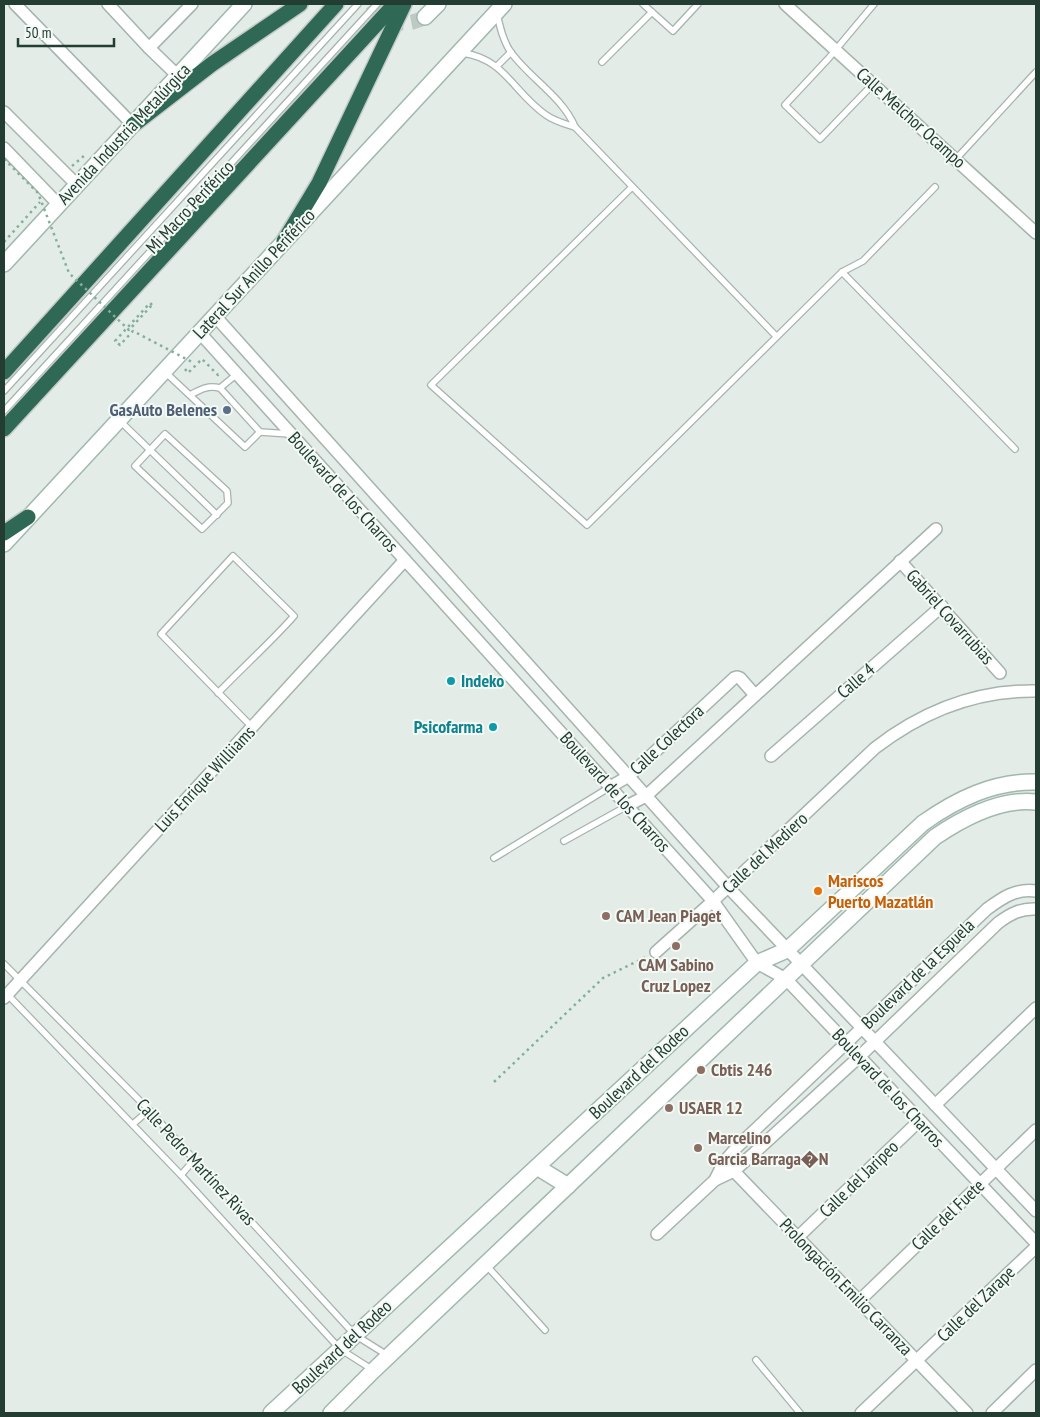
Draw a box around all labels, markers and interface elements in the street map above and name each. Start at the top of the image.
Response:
scale bar [18,15,114,47]
text: 50 m [25,23,51,42]
street label: Avenida Industria Metalúrgica [52,58,195,209]
street label: Calle Melchor Ocampo [852,62,971,173]
street label: Mi Macro Periférico [141,155,239,258]
street label: Lateral Sur Anillo Periférico [187,204,320,343]
place label: GasAuto Belenes [110,398,217,421]
marker: GasAuto Belenes [221,404,233,416]
street label: Boulevard de los Charros [283,427,403,557]
street label: Gabriel Covarrubias [902,564,999,669]
street label: Calle 4 [832,658,879,703]
place label: Indeko [461,669,504,692]
marker: Indeko [445,675,457,687]
street label: Calle Colectora [625,700,709,780]
place label: Psicofarma [414,715,483,738]
street label: Luis Enrique Williiams [149,721,260,837]
marker: Psicofarma [487,721,499,733]
street label: Boulevard de los Charros [555,727,675,857]
street label: Calle del Mediero [717,807,812,898]
place label: Mariscos Puerto Mazatlán [828,869,933,913]
marker: Mariscos Puerto Mazatlán [812,885,824,897]
place label: CAM Jean Piaget [616,904,722,927]
marker: CAM Jean Piaget [600,910,612,922]
street label: Boulevard de la Espuela [856,914,979,1034]
marker: CAM Sabino Cruz Lopez [670,940,682,952]
place label: CAM Sabino Cruz Lopez [638,953,714,997]
street label: Boulevard del Rodeo [584,1019,693,1124]
street label: Boulevard de los Charros [827,1023,949,1152]
place label: Cbtis 246 [711,1058,772,1081]
marker: Cbtis 246 [695,1064,707,1076]
street label: Calle Pedro Martínez Rivas [132,1093,261,1230]
place label: USAER 12 [679,1096,743,1119]
marker: USAER 12 [663,1102,675,1114]
place label: Marcelino Garcia Barraga�N [708,1126,829,1170]
street label: Calle del Jaripeo [814,1135,903,1222]
marker: Marcelino Garcia Barraga�N [692,1142,704,1154]
street label: Calle del Fuete [906,1174,989,1255]
street label: Prolongación Emilio Carranza [775,1213,918,1360]
street label: Calle del Zarape [932,1261,1020,1347]
street label: Boulevard del Rodeo [287,1294,396,1399]

